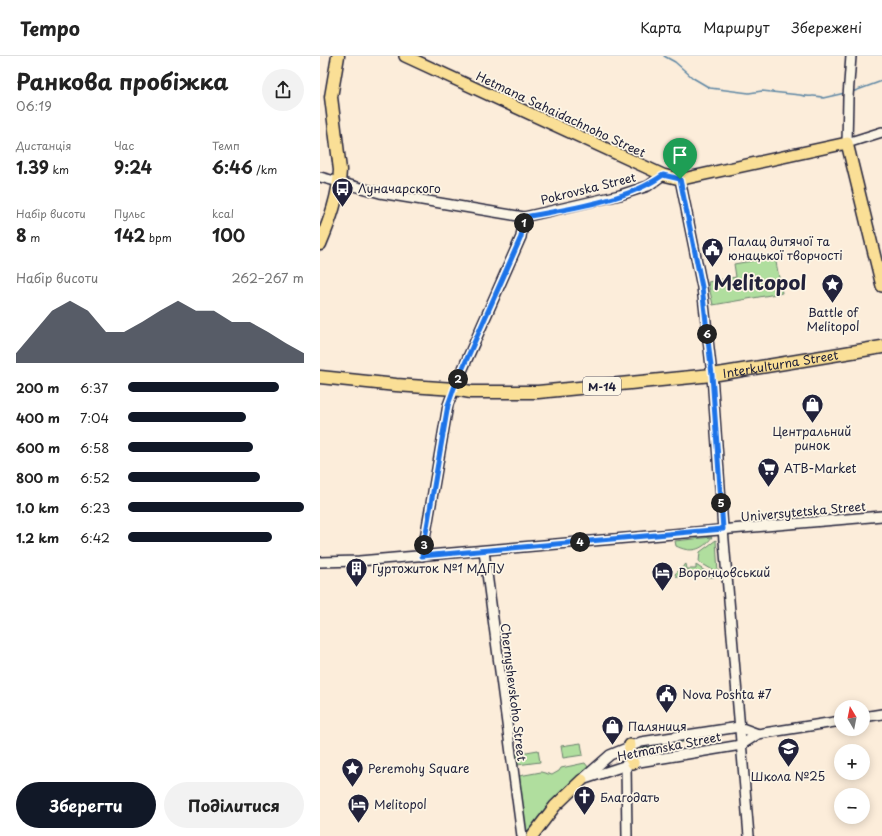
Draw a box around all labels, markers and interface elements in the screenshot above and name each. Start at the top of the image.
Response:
text: Tempo [20,14,80,42]
text: Карта [640,17,681,38]
text: Маршрут [703,17,770,38]
text: Збережені [792,17,862,38]
text: Ранкова пробіжка [16,64,229,97]
street label: Hetmana Sahaidachnoho Street [473,67,649,161]
button: share [262,69,304,111]
text: 06:19 [16,96,52,115]
text: Дистанція [16,137,71,154]
text: Час [114,137,134,154]
text: Темп [212,137,240,154]
pin [663,138,697,179]
icon: arrive [669,144,691,166]
text: 1.39 [16,154,49,180]
text: 9:24 [114,154,152,180]
text: 6:46 [212,154,253,180]
text: km [49,161,69,178]
text: /km [253,161,277,178]
street label: Pokrovska Street [539,167,638,209]
bus stop icon: Луначарского [329,175,355,208]
place label: Луначарского [358,179,441,197]
text: Набір висоти [16,205,86,222]
text: Пульс [114,205,145,222]
text: kcal [212,205,234,222]
pin: 1 [514,213,534,233]
text: 1 [521,214,527,231]
text: 8 [16,222,27,248]
text: 142 [114,222,145,248]
text: 100 [212,222,245,248]
text: m [27,229,40,246]
text: bpm [145,229,172,246]
place label: Палац дитячої та юнацької творчості [728,232,843,264]
public building icon: Палац дитячої та юнацької творчості [700,235,726,268]
district label: Melitopol [714,267,806,297]
text: Набір висоти [16,268,98,287]
text: 262–267 m [231,268,304,287]
place icon: Battle of Melitopol [820,272,846,305]
place label: Battle of Melitopol [807,303,859,335]
pin: 6 [697,324,717,344]
text: 6 [703,325,711,342]
street label: Interkulturna Street [721,345,840,382]
pin: 2 [448,369,468,389]
text: 2 [454,370,462,387]
road number: М-14 [583,377,621,395]
text: 200 m [16,378,60,397]
text: 6:37 [80,378,108,397]
shop icon: Центральний ринок [799,391,825,424]
text: 400 m [16,408,60,427]
text: 7:04 [80,408,109,427]
place label: Центральний ринок [773,422,851,454]
text: 600 m [16,438,60,457]
text: 6:58 [80,438,109,457]
supermarket icon: ATB-Market [755,455,781,488]
place label: ATB-Market [784,459,857,477]
text: 800 m [16,468,59,487]
text: 6:52 [80,468,110,487]
pin: 5 [711,493,731,513]
text: 5 [717,494,725,511]
street label: Universytetska Street [740,497,867,525]
text: 1.0 km [16,498,59,517]
text: 6:23 [80,498,110,517]
text: 1.2 km [16,528,59,547]
text: 6:42 [80,528,110,547]
pin: 4 [570,532,590,552]
text: 4 [576,533,584,550]
pin: 3 [414,535,434,555]
text: 3 [420,536,428,553]
building icon: Гуртожиток №1 МДПУ [344,555,370,588]
place label: Гуртожиток №1 МДПУ [372,559,505,577]
hotel icon: Воронцовський [650,559,676,592]
place label: Воронцовський [678,563,770,581]
street label: Chernyshevskoho Street [497,622,531,762]
public building icon: Nova Poshta #7 [653,681,679,714]
place label: Nova Poshta #7 [682,685,772,703]
north arrow [834,700,870,736]
map controls [834,700,870,824]
shop icon: Паляниця [600,713,626,746]
place label: Паляниця [628,717,687,735]
street label: Hetmanska Street [616,727,722,765]
school or university icon: Школа №25 [775,736,801,769]
button: + [834,744,870,780]
place icon: Peremohy Square [340,755,366,788]
place label: Peremohy Square [368,759,469,777]
place label: Школа №25 [751,767,825,785]
button: Зберегти [16,782,156,828]
button: Поділитися [164,782,304,828]
church icon: Благодать [572,784,598,817]
place label: Благодать [600,788,659,806]
button: − [834,788,870,824]
hotel icon: Melitopol [345,791,371,824]
place label: Melitopol [374,795,427,813]

